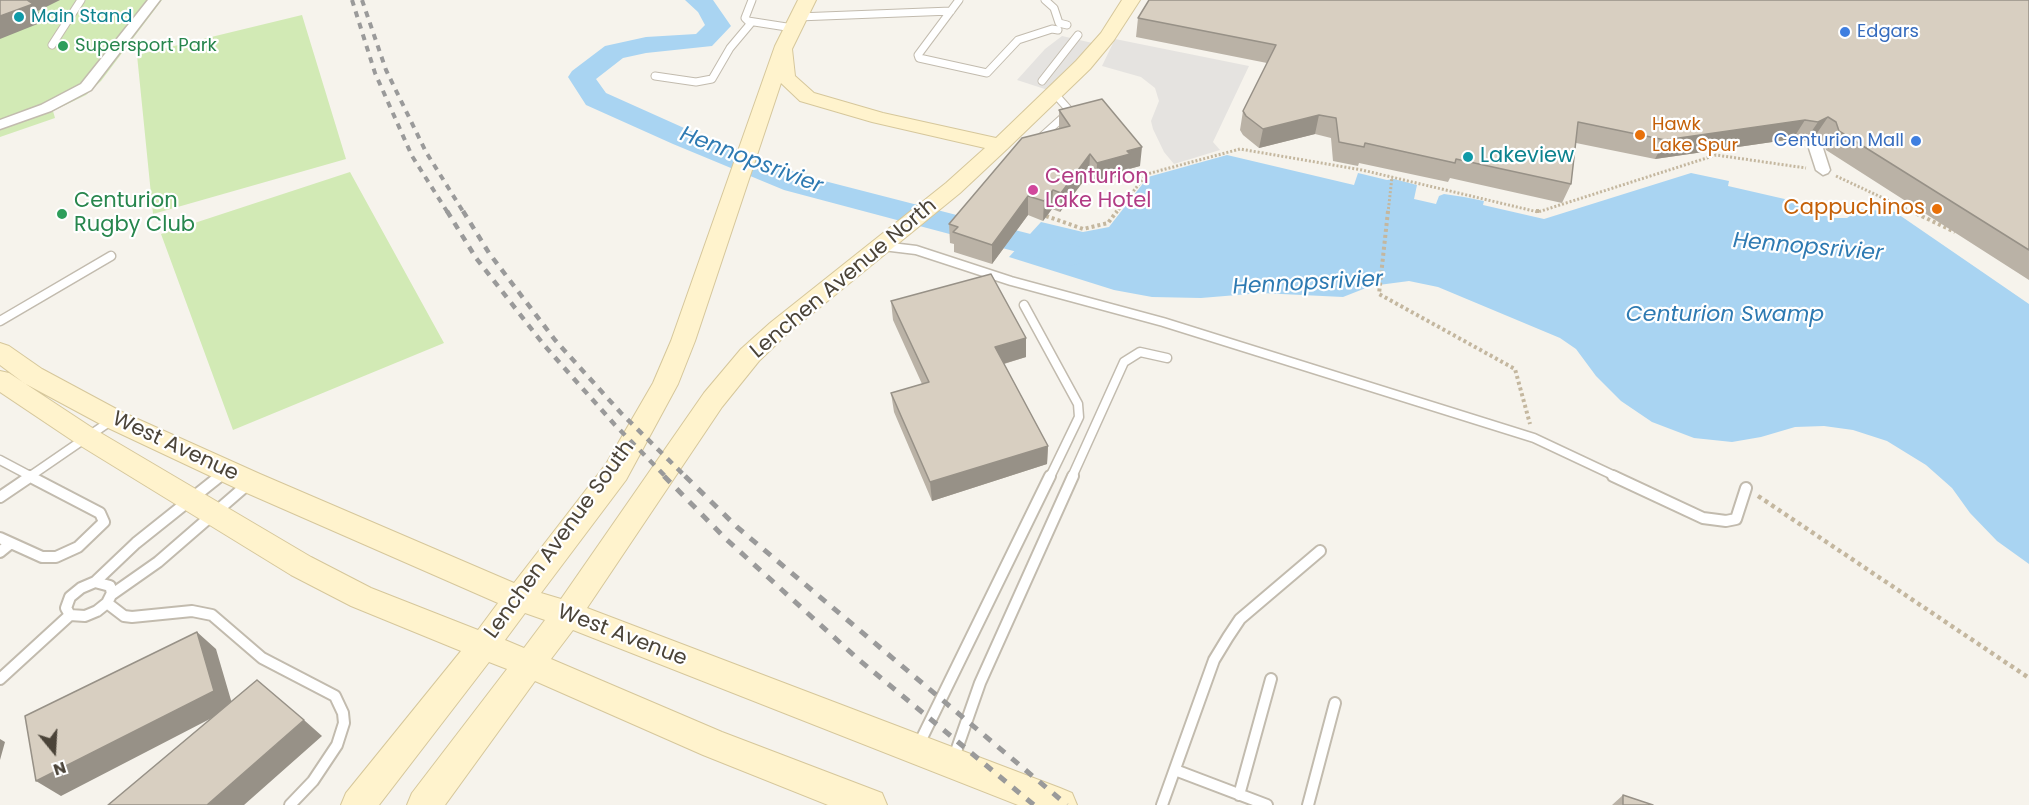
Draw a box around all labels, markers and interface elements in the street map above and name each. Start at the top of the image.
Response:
place label: Main Stand [31,6,132,28]
marker: Main Stand [12,10,26,24]
place label: Edgars [1857,21,1919,43]
marker: Edgars [1838,25,1852,39]
place label: Supersport Park [75,35,217,57]
marker: Supersport Park [56,39,70,53]
place label: Hawk Lake Spur [1652,114,1738,156]
water label: Hennopsrivier [676,122,826,200]
marker: Hawk Lake Spur [1633,128,1647,142]
place label: Centurion Mall [1774,130,1904,152]
marker: Centurion Mall [1909,134,1923,148]
place label: Lakeview [1480,144,1574,170]
marker: Lakeview [1461,150,1475,164]
place label: Centurion Lake Hotel [1045,165,1152,215]
marker: Centurion Lake Hotel [1026,183,1040,197]
place label: Centurion Rugby Club [74,189,195,239]
street label: Lenchen Avenue North [746,194,942,364]
place label: Cappuchinos [1784,196,1925,222]
marker: Cappuchinos [1930,202,1944,216]
marker: Centurion Rugby Club [55,207,69,221]
water label: Hennopsrivier [1732,228,1884,268]
water label: Hennopsrivier [1232,267,1384,301]
water label: Centurion Swamp [1626,302,1824,328]
street label: West Avenue [108,407,242,487]
street label: Lenchen Avenue South [480,436,640,644]
street label: West Avenue [554,600,690,672]
north arrow [24,721,84,781]
text: N [50,756,69,781]

